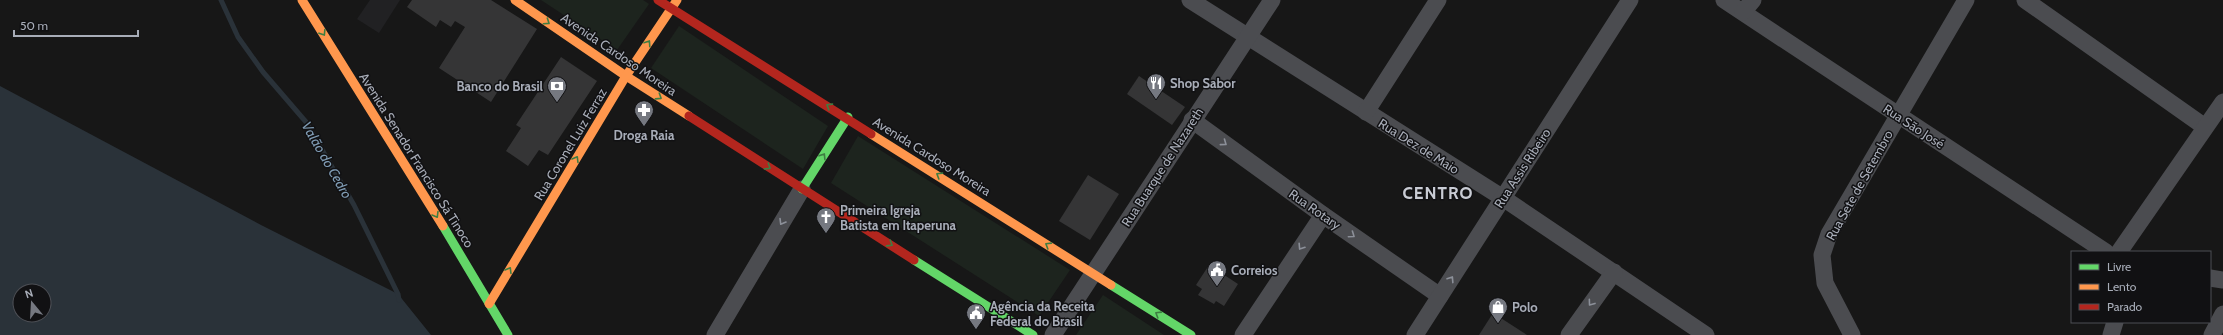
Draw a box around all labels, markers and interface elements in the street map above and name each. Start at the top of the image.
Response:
street label: Avenida Cardoso Moreira [558,9,681,99]
scale bar [14,12,138,38]
one-way arrow [543,17,550,25]
text: 50 m [20,18,48,33]
one-way arrow [318,29,325,36]
one-way arrow [643,40,650,47]
street label: Avenida Senador Francisco Sá Tinoco [356,70,478,250]
restaurant icon: Shop Sabor [1145,72,1167,100]
bank icon: Banco do Brasil [546,75,568,103]
place label: Shop Sabor [1170,75,1236,91]
place label: Banco do Brasil [456,78,544,94]
street label: Rua Coronel Luiz Ferraz [530,85,610,203]
one-way arrow [655,92,662,99]
pharmacy icon: Droga Raia [633,99,655,127]
street label: Rua São José [1880,100,1948,152]
one-way arrow [826,103,833,110]
street label: Rua Buarque de Nazareth [1118,105,1206,229]
street label: Avenida Cardoso Moreira [870,113,995,199]
street label: Rua Dez de Maio [1376,115,1462,177]
water label: Valão do Cedro [298,118,356,202]
street label: Rua Assis Ribeiro [1490,125,1554,211]
place label: Droga Raia [614,127,675,143]
street label: Rua Sete de Setembro [1822,127,1896,243]
one-way arrow [1219,138,1226,145]
one-way arrow [818,153,826,160]
one-way arrow [571,156,579,163]
one-way arrow [764,162,771,170]
one-way arrow [936,172,943,180]
district label: CENTRO [1402,183,1474,203]
street label: Rua Rotary [1286,185,1344,233]
place label: Primeira Igreja Batista em Itaperuna [840,202,957,233]
church icon: Primeira Igreja Batista em Itaperuna [815,206,837,234]
one-way arrow [431,211,438,218]
one-way arrow [780,218,787,225]
one-way arrow [1348,230,1355,238]
one-way arrow [886,239,893,247]
one-way arrow [1045,242,1052,250]
one-way arrow [1298,243,1306,250]
legend [2071,251,2211,323]
public building icon: Correios [1206,259,1228,287]
text: Livre [2107,259,2131,274]
place label: Correios [1231,262,1278,278]
one-way arrow [504,267,511,274]
one-way arrow [1446,276,1453,283]
text: Lento [2107,279,2137,294]
north arrow [12,283,52,323]
text: N [23,286,35,301]
shop icon: Polo [1487,296,1509,324]
place label: Agência da Receita Federal do Brasil [990,298,1095,329]
place label: Polo [1512,299,1538,315]
one-way arrow [1589,299,1596,306]
text: Parado [2107,299,2143,314]
public building icon: Agência da Receita Federal do Brasil [965,302,987,330]
one-way arrow [1155,312,1162,319]

